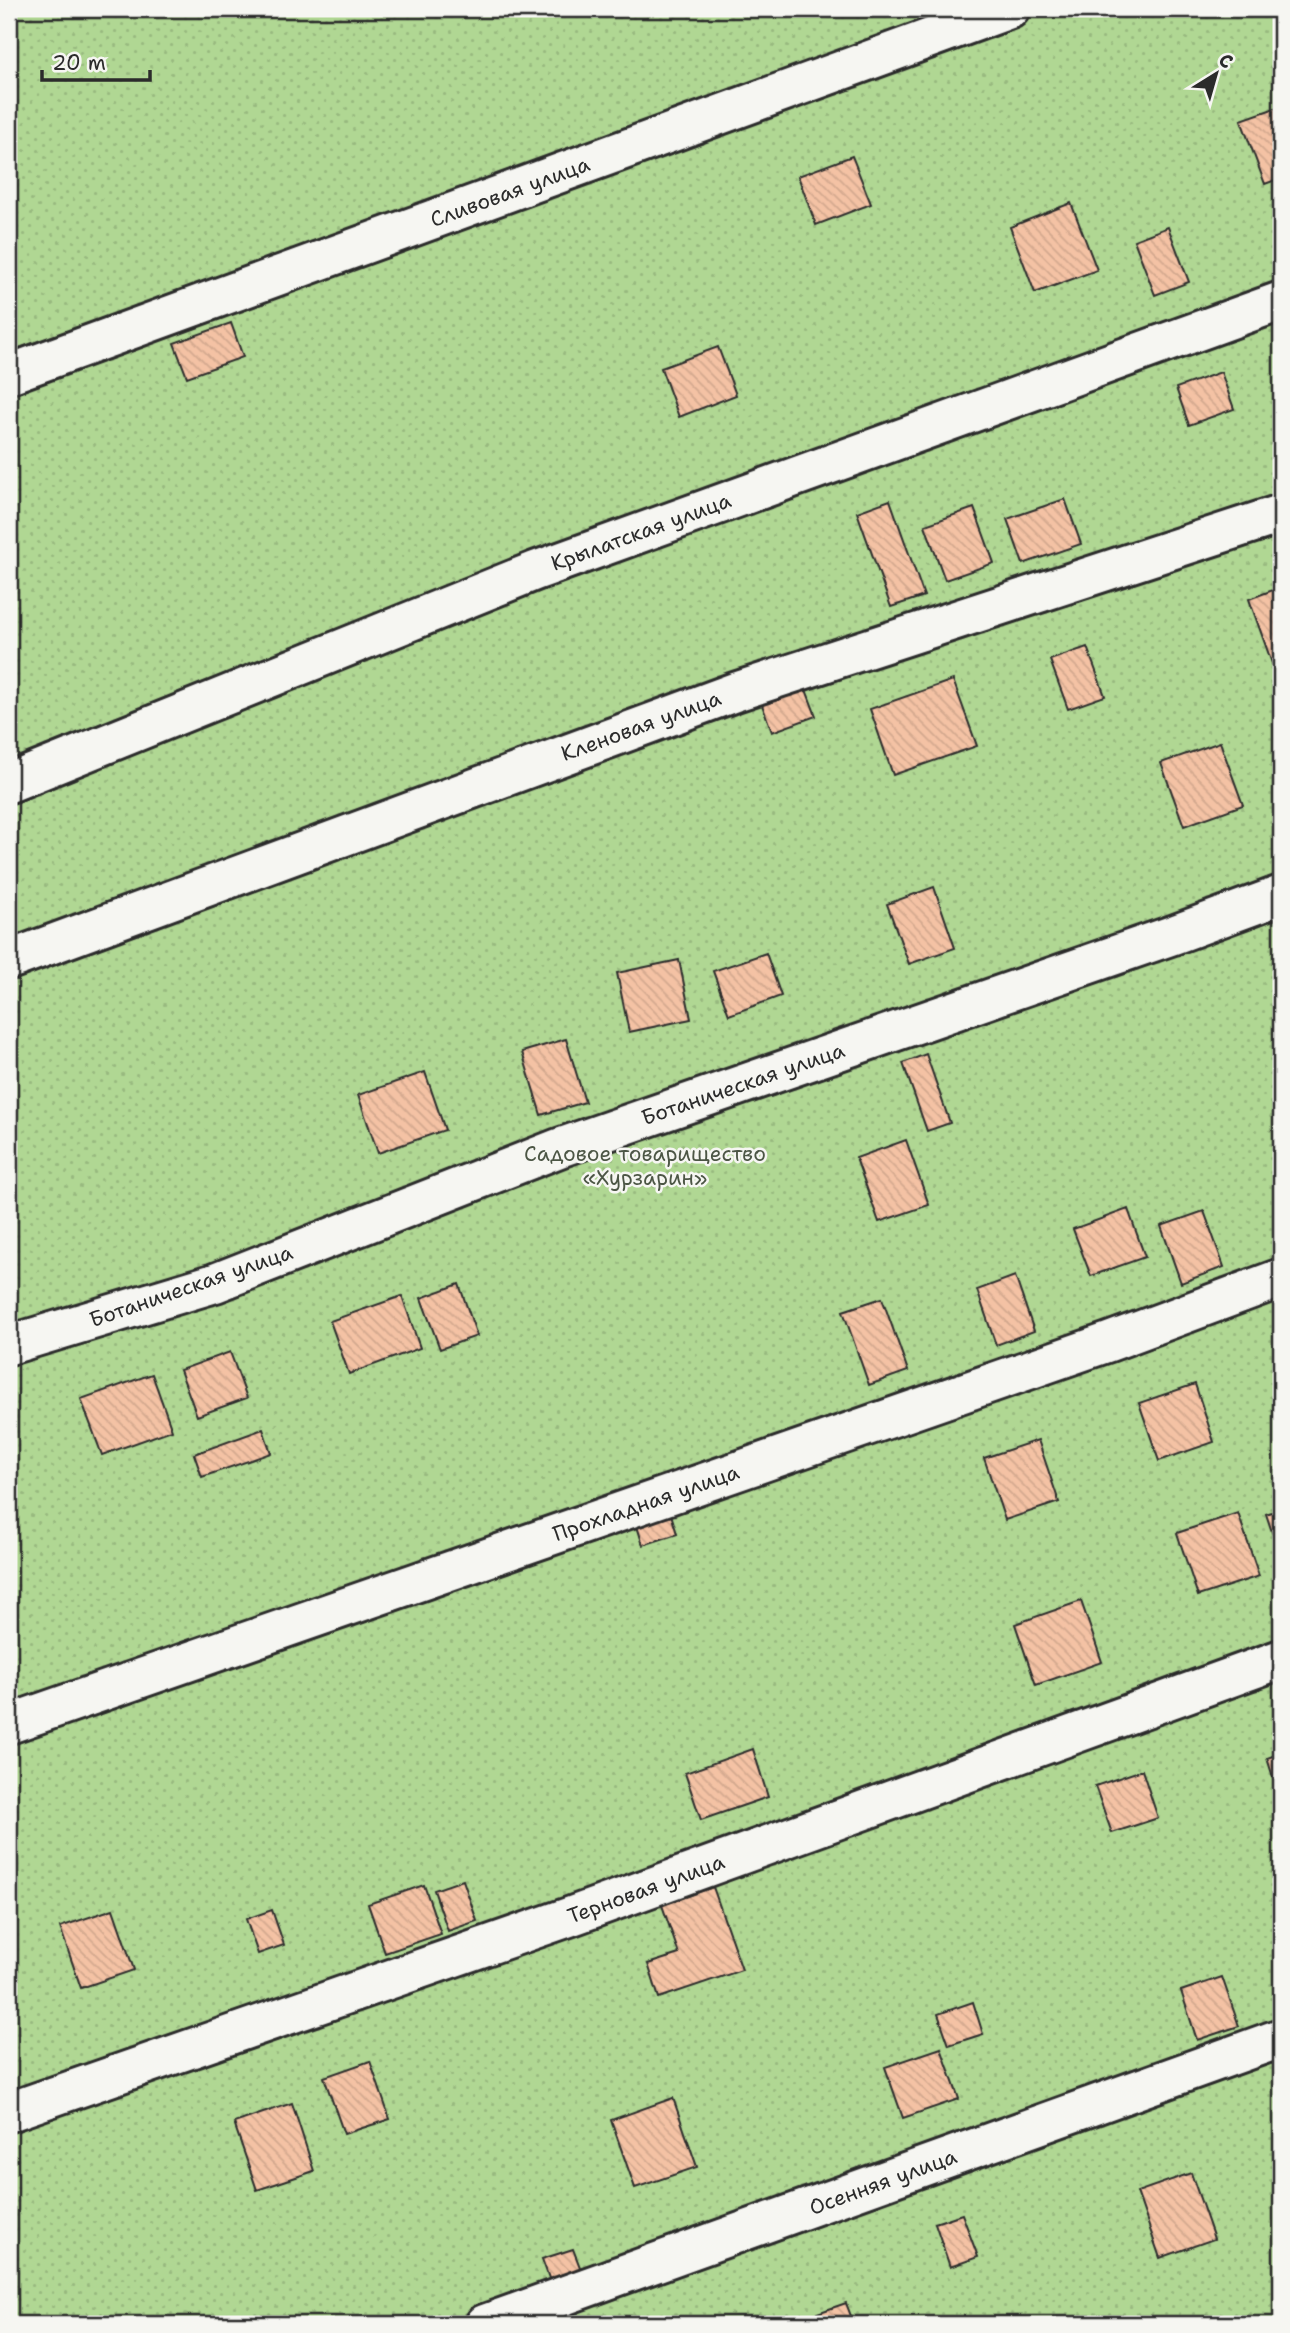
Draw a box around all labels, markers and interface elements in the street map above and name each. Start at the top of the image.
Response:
scale bar [42,38,150,82]
north arrow [1182,38,1252,108]
text: С [1214,47,1238,74]
text: 20 m [52,49,106,77]
street label: Сливовая улица [426,150,594,234]
street label: Крылатская улица [547,486,735,578]
street label: Кленовая улица [557,684,725,768]
street label: Ботаническая улица [638,1036,848,1132]
park label: Садовое товарищество «Хурзарин» [524,1140,766,1192]
street label: Ботаническая улица [86,1238,296,1334]
street label: Прохладная улица [549,1458,743,1548]
street label: Терновая улица [564,1848,728,1930]
street label: Осенняя улица [805,2142,961,2222]

